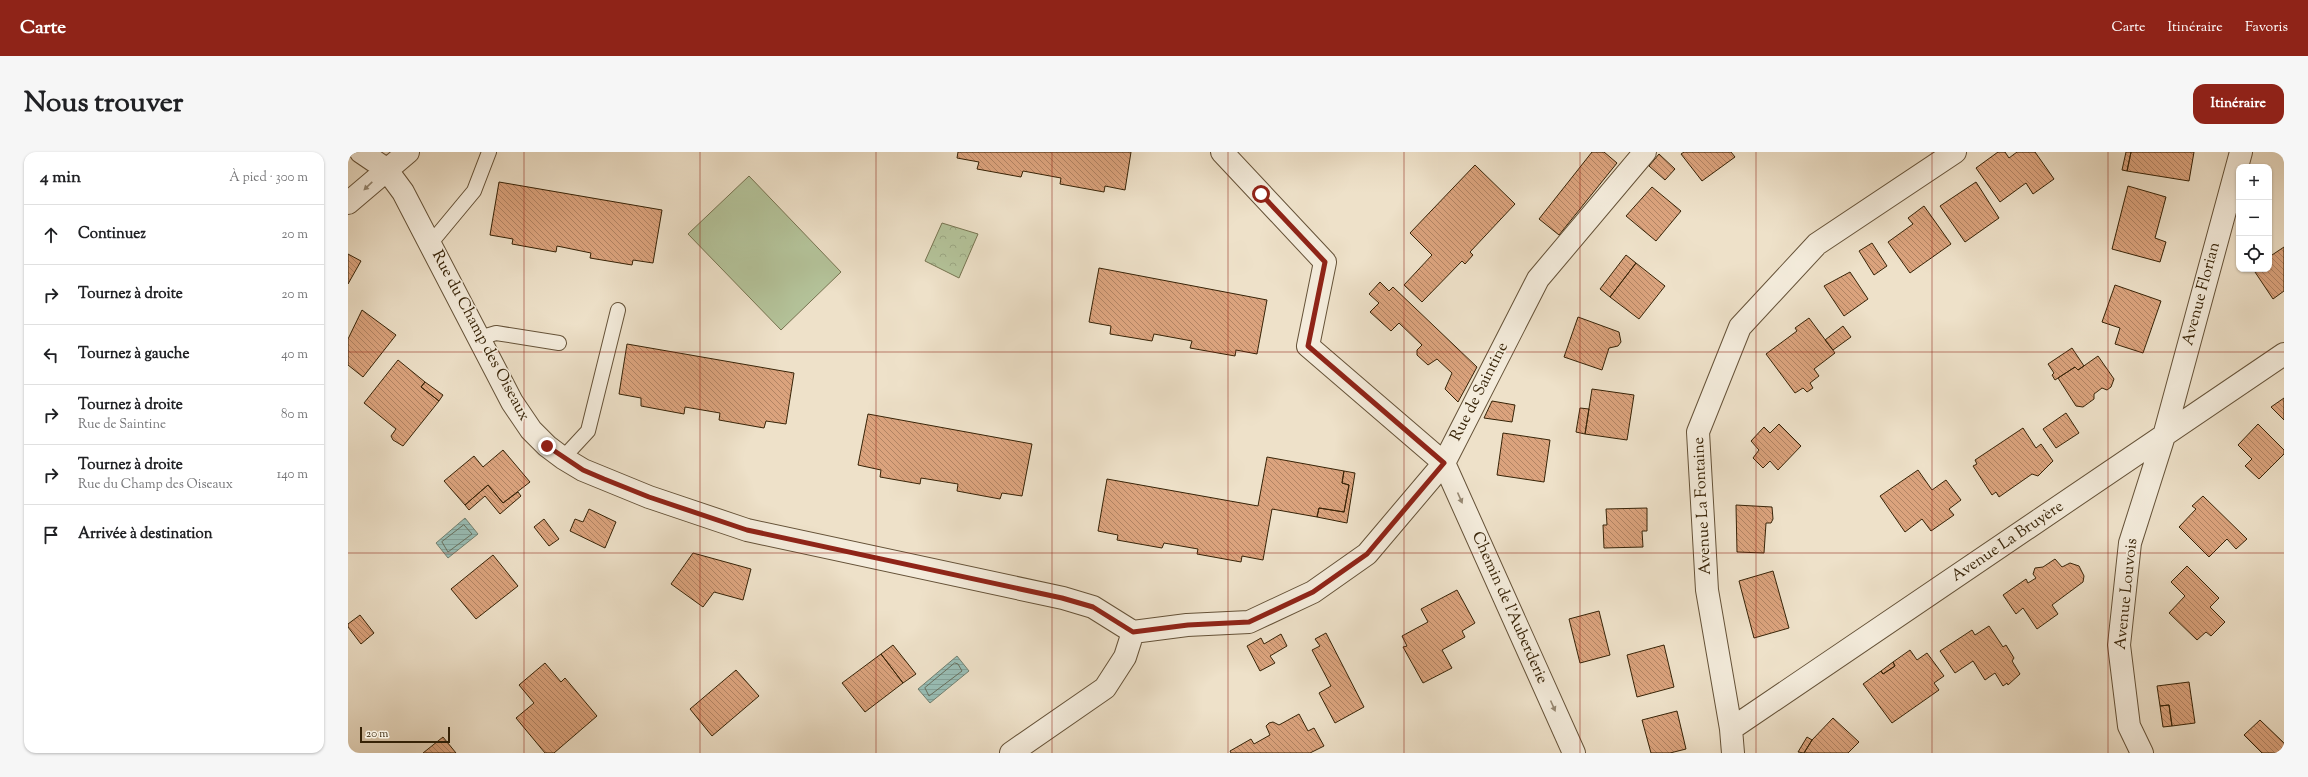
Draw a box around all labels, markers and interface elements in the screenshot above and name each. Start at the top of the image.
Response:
text: Carte [20,15,66,42]
text: Carte [2112,18,2145,38]
text: Itinéraire [2167,18,2223,38]
text: Favoris [2245,18,2288,38]
text: Nous trouver [24,84,183,124]
button: Itinéraire [2193,84,2284,124]
map controls [2236,164,2272,272]
button: + [2236,164,2272,200]
text: 4 min [40,166,81,190]
text: À pied · 300 m [229,169,308,187]
one-way arrow [363,182,373,191]
route start [1252,185,1270,203]
button: − [2236,200,2272,236]
icon: ahead [40,224,62,246]
text: Continuez [78,224,146,245]
text: 20 m [282,226,308,244]
button: locate [2236,236,2272,272]
street label: Avenue Florian [2177,239,2227,348]
street label: Rue du Champ des Oiseaux [425,246,535,426]
icon: right [40,284,62,306]
text: Tournez à droite [78,284,183,305]
text: 20 m [282,286,308,304]
street label: Rue de Saintine [1445,338,1515,446]
icon: left [40,344,62,366]
text: Tournez à gauche [78,344,189,365]
text: 40 m [281,346,308,364]
text: Tournez à droite [78,395,183,416]
icon: right [40,404,62,426]
text: 80 m [281,406,308,424]
text: Rue de Saintine [78,416,166,434]
street label: Avenue La Fontaine [1688,436,1718,576]
route end [538,437,556,455]
text: Tournez à droite [78,455,183,476]
icon: right [40,464,62,486]
text: 140 m [277,466,308,484]
text: Rue du Champ des Oiseaux [78,476,233,494]
one-way arrow [1457,493,1463,504]
street label: Avenue La Bruyère [1947,496,2069,588]
icon: arrive [40,524,62,546]
text: Arrivée à destination [78,524,213,545]
street label: Chemin de l'Auberderie [1465,528,1553,688]
street label: Avenue Louvois [2110,537,2144,651]
one-way arrow [1550,701,1556,712]
scale bar [360,725,450,744]
text: 20 m [366,726,388,742]

